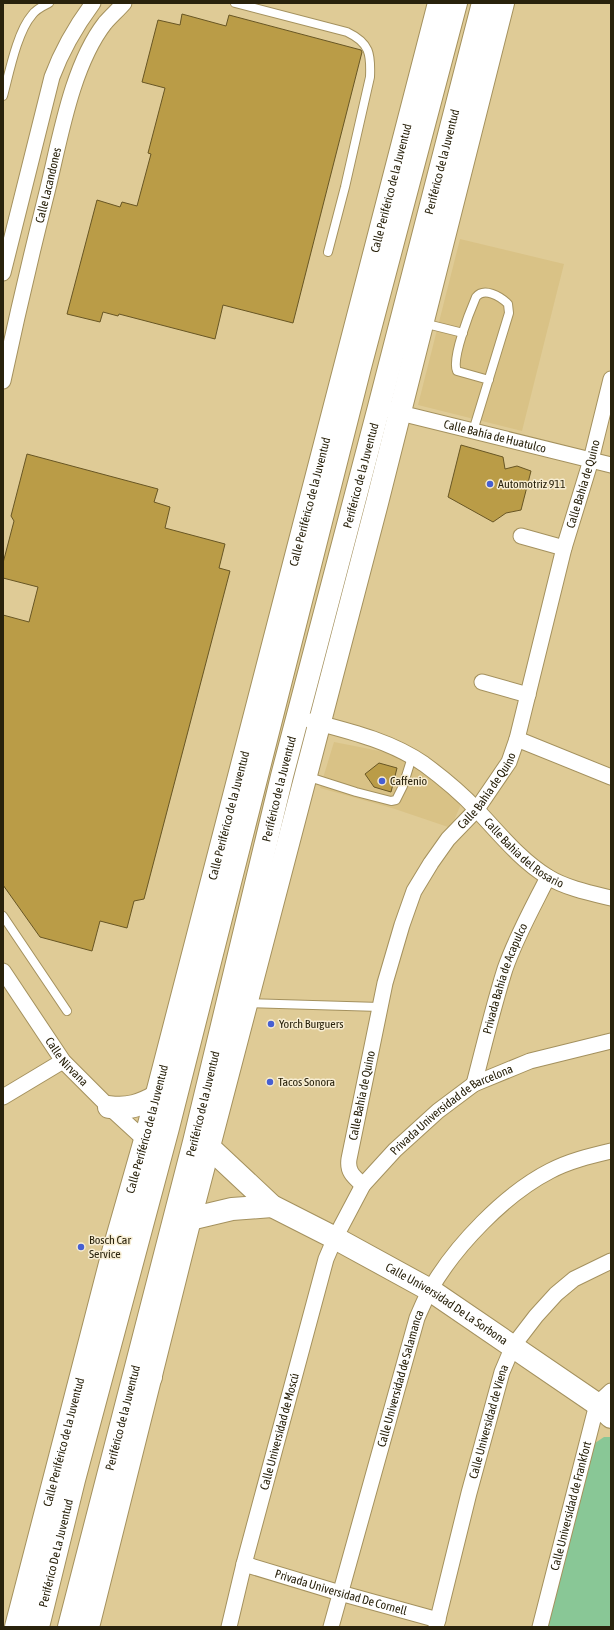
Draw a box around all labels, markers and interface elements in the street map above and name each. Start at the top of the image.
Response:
street label: Periférico de la Juventud [422,108,462,216]
street label: Calle Periférico de la Juventud [368,122,415,254]
street label: Calle Lacandones [33,146,64,224]
street label: Calle Bahía de Huatulco [442,417,548,456]
street label: Periférico de la Juventud [340,421,382,530]
street label: Calle Periférico de la Juventud [287,436,333,568]
street label: Calle Bahía de Quino [564,438,603,530]
place label: Automotriz 911 [498,477,566,491]
marker: Automotriz 911 [485,479,495,489]
street label: Periférico de la Juventud [259,735,299,843]
street label: Calle Periférico de la Juventud [206,750,252,881]
street label: Calle Bahía de Quino [455,750,519,832]
place label: Caffenio [390,774,428,788]
marker: Caffenio [377,776,387,786]
street label: Calle Bahia del Rosario [481,815,566,891]
street label: Privada Bahía de Acapulco [480,921,531,1035]
place label: Yorch Burguers [279,1017,344,1031]
marker: Yorch Burguers [266,1019,276,1029]
street label: Calle Nirvana [42,1035,91,1089]
street label: Calle Bahía de Quino [346,1049,378,1142]
street label: Periférico de la Juventud [183,1050,223,1158]
street label: Privada Universidad de Barcelona [387,1062,515,1158]
street label: Calle Periférico de la Juventud [123,1063,171,1195]
place label: Tacos Sonora [278,1075,335,1089]
marker: Tacos Sonora [265,1077,275,1087]
place label: Bosch Car Service [89,1233,131,1261]
marker: Bosch Car Service [76,1242,86,1252]
street label: Calle Universidad De La Sorbona [383,1260,510,1348]
street label: Calle Universidad de Salamanca [374,1308,427,1449]
street label: Calle Universidad de Viena [466,1362,511,1480]
street label: Periférico de la Juventud [103,1364,143,1472]
street label: Calle Universidad de Moscú [257,1371,302,1491]
street label: Calle Periférico de la Juventud [40,1376,87,1508]
street label: Calle Universidad de Frankfort [548,1439,594,1572]
street label: Periférico De La Juventud [36,1498,76,1609]
street label: Privada Universidad De Cornell [273,1567,409,1618]

